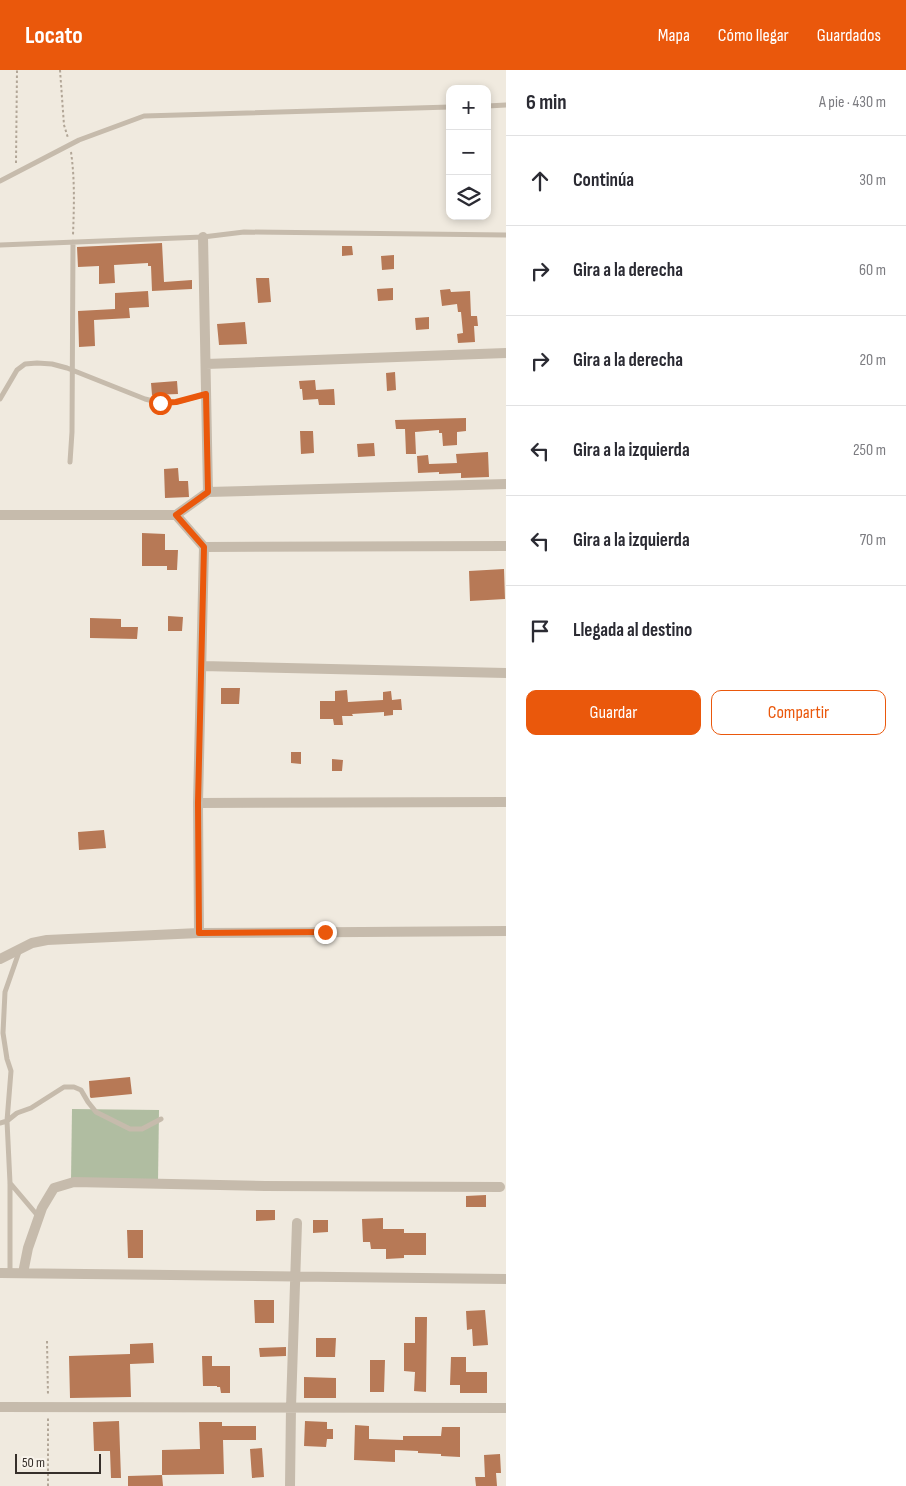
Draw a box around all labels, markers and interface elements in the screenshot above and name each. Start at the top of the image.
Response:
text: Locato [25,21,83,50]
text: Mapa [658,25,690,46]
text: Cómo llegar [718,25,789,46]
text: Guardados [817,25,881,46]
map controls [446,85,491,220]
button: + [446,85,491,130]
text: 6 min [526,90,567,115]
text: A pie · 430 m [819,93,886,112]
button: − [446,130,491,175]
icon: ahead [526,167,554,195]
text: Continúa [573,169,634,192]
text: 30 m [859,171,886,190]
button: layers [446,175,491,220]
icon: right [526,257,554,285]
text: Gira a la derecha [573,259,683,282]
text: 60 m [859,261,886,280]
icon: right [526,347,554,375]
text: Gira a la derecha [573,349,683,372]
text: 20 m [859,351,886,370]
route start [149,392,172,415]
icon: left [526,437,554,465]
text: Gira a la izquierda [573,439,690,462]
text: 250 m [853,441,886,460]
icon: left [526,527,554,555]
text: Gira a la izquierda [573,529,690,552]
text: 70 m [860,531,886,550]
icon: arrive [526,617,554,645]
text: Llegada al destino [573,619,692,642]
button: Guardar [526,690,701,735]
button: Compartir [711,690,886,735]
route end [314,921,337,944]
scale bar [15,1451,101,1474]
text: 50 m [22,1454,45,1471]

